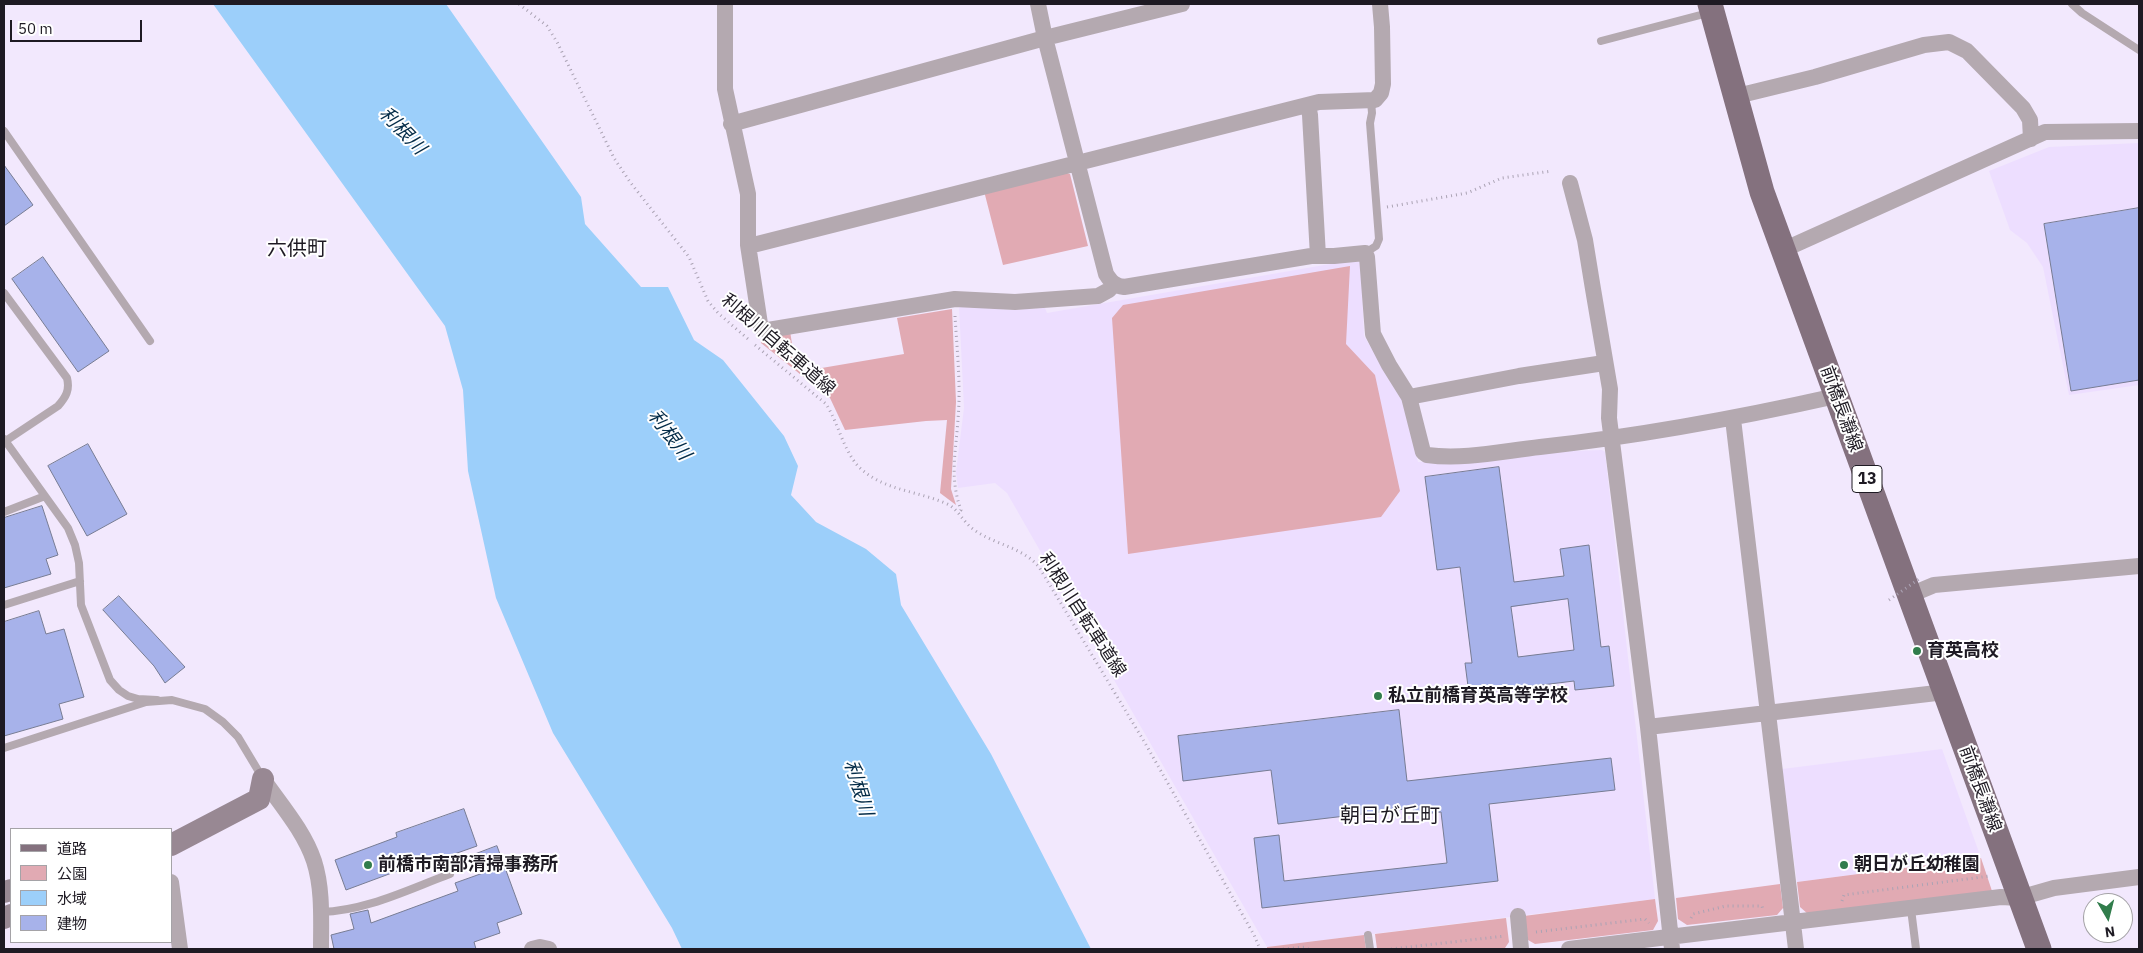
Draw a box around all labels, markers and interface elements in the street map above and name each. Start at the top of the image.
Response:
scale bar [12,10,145,42]
text: 50 m [18,19,53,38]
water label: 利根川 [374,103,430,159]
district label: 六供町 [267,237,327,261]
street label: 利根川自転車道線 [717,290,839,400]
street label: 前橋長瀞線 [1815,363,1867,455]
water label: 利根川 [643,405,695,465]
road number: 13 [1852,466,1882,492]
street label: 利根川自転車道線 [1034,549,1130,681]
place label: 育英高校 [1927,640,1999,662]
marker: 育英高校 [1911,645,1923,657]
place label: 私立前橋育英高等学校 [1388,685,1568,707]
marker: 私立前橋育英高等学校 [1372,690,1384,702]
street label: 前橋長瀞線 [1954,743,2006,835]
water label: 利根川 [839,757,877,819]
district label: 朝日が丘町 [1340,804,1440,828]
legend [10,828,172,943]
text: 道路 [57,839,87,858]
place label: 前橋市南部清掃事務所 [378,854,558,876]
place label: 朝日が丘幼稚園 [1854,854,1980,876]
marker: 前橋市南部清掃事務所 [362,859,374,871]
marker: 朝日が丘幼稚園 [1838,859,1850,871]
text: 公園 [57,864,87,883]
text: 水域 [57,889,87,908]
north arrow [2083,893,2133,943]
text: 建物 [57,914,87,933]
text: N [2104,922,2116,941]

